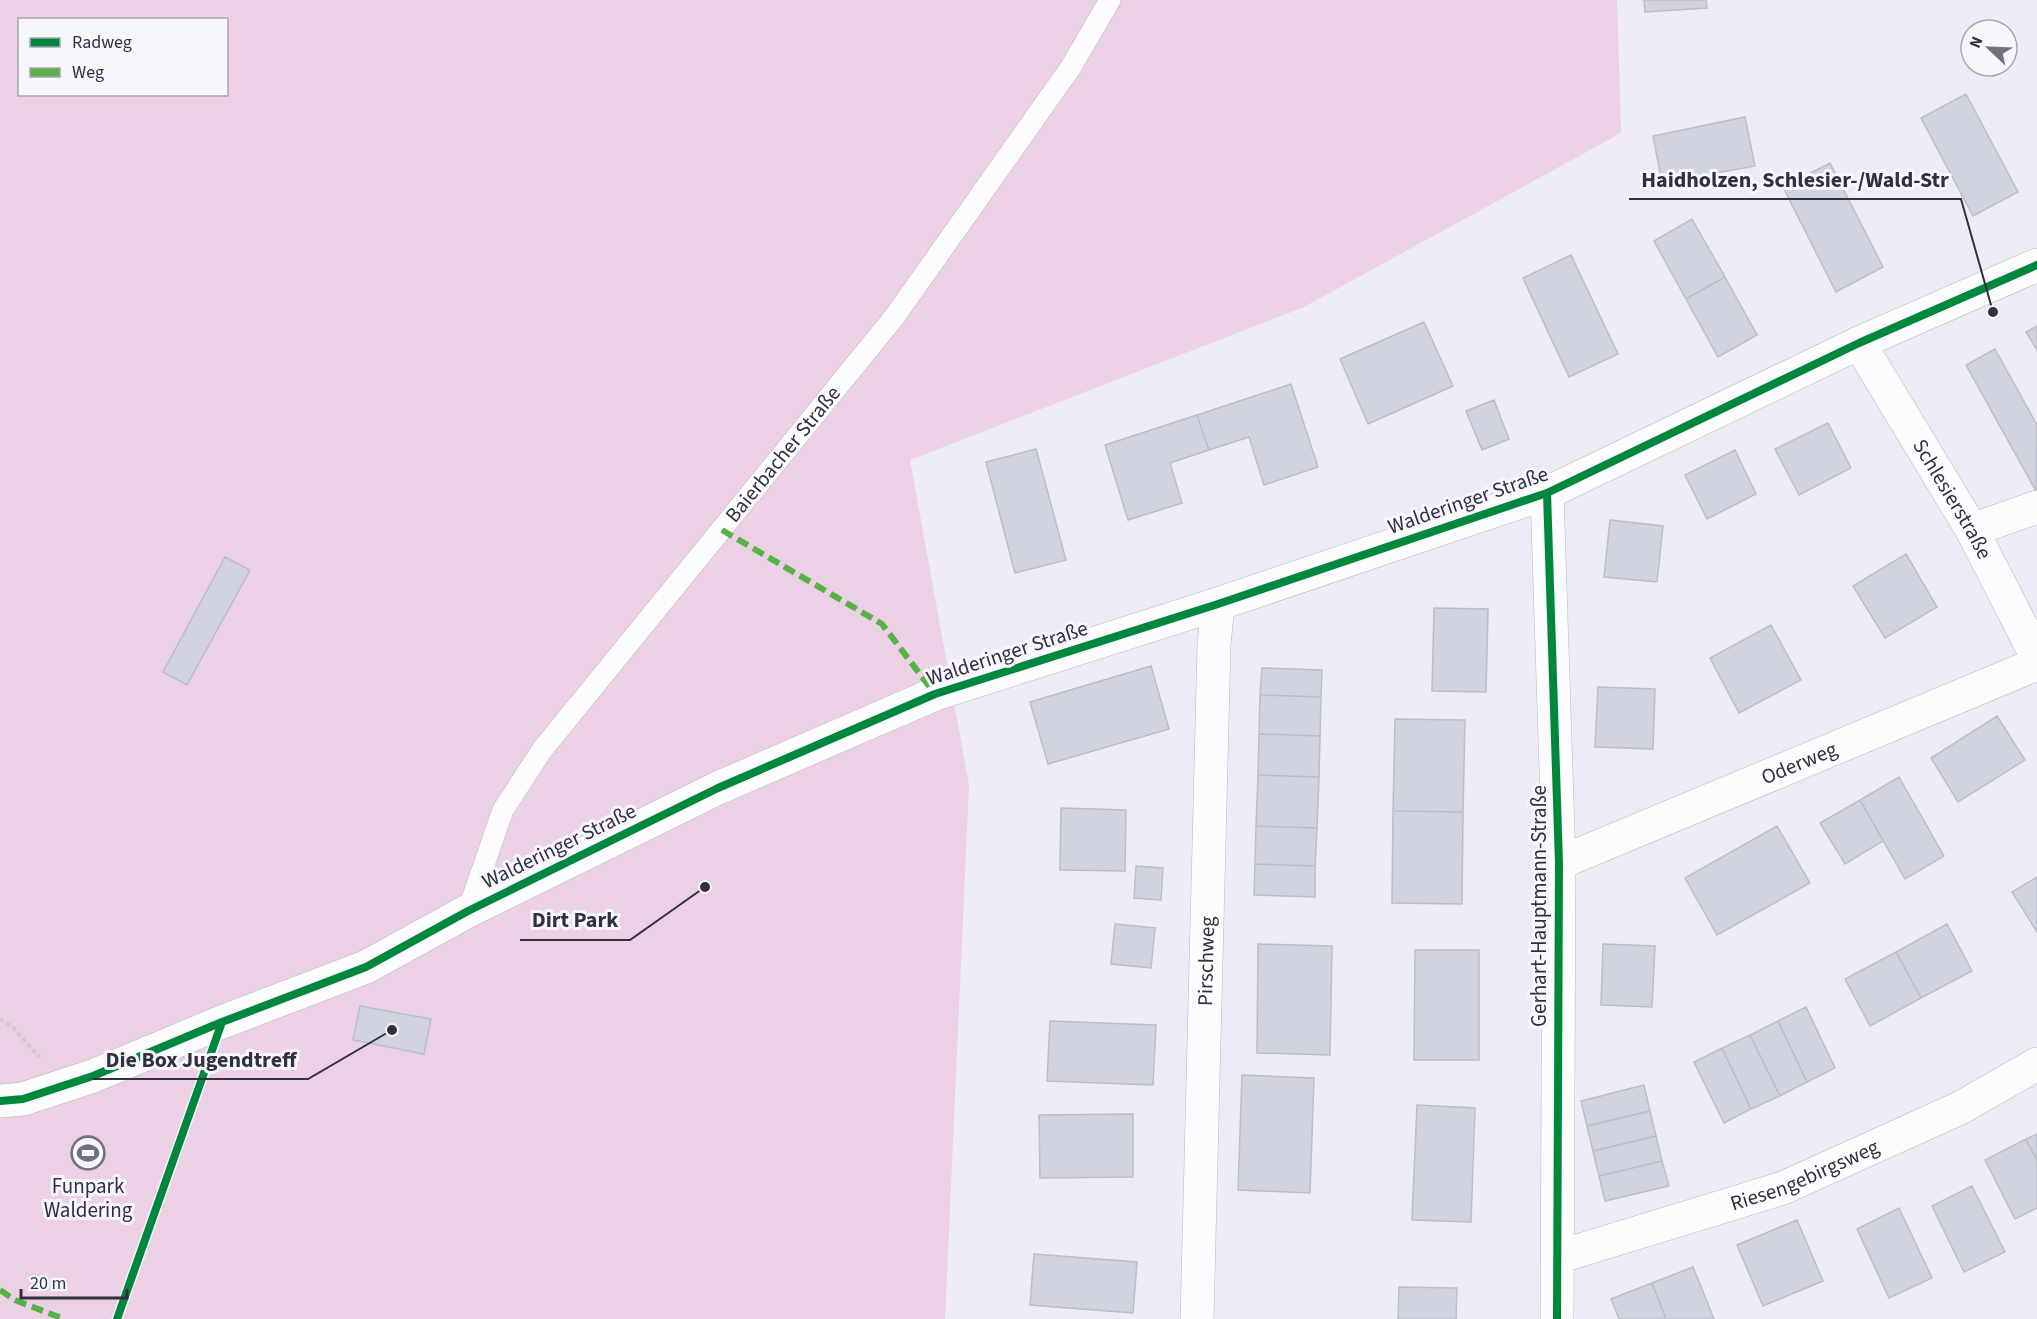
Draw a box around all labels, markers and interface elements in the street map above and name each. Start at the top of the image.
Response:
legend [18,18,228,96]
north arrow [1959,18,2019,78]
text: Radweg [72,30,132,55]
text: N [1964,33,1988,52]
text: Weg [72,60,104,85]
callout: Haidholzen, Schlesier-/Wald-Str [1629,159,1961,199]
text: Haidholzen, Schlesier-/Wald-Str [1641,164,1949,196]
street label: Baierbacher Straße [718,379,848,529]
street label: Schlesierstraße [1905,433,1999,564]
street label: Walderinger Straße [1384,458,1552,542]
street label: Walderinger Straße [922,613,1092,693]
street label: Oderweg [1757,734,1842,792]
street label: Gerhart-Hauptmann-Straße [1524,785,1554,1027]
street label: Walderinger Straße [477,796,641,896]
callout: Dirt Park [520,900,630,940]
text: Dirt Park [532,904,618,936]
street label: Pirschweg [1190,915,1222,1006]
callout: Die Box Jugendtreff [93,1039,308,1079]
text: Die Box Jugendtreff [106,1044,298,1076]
street label: Riesengebirgsweg [1727,1131,1884,1218]
sports icon: Funpark Waldering [70,1135,106,1171]
place label: Funpark Waldering [44,1171,133,1225]
scale bar [21,1262,128,1300]
text: 20 m [30,1271,66,1296]

